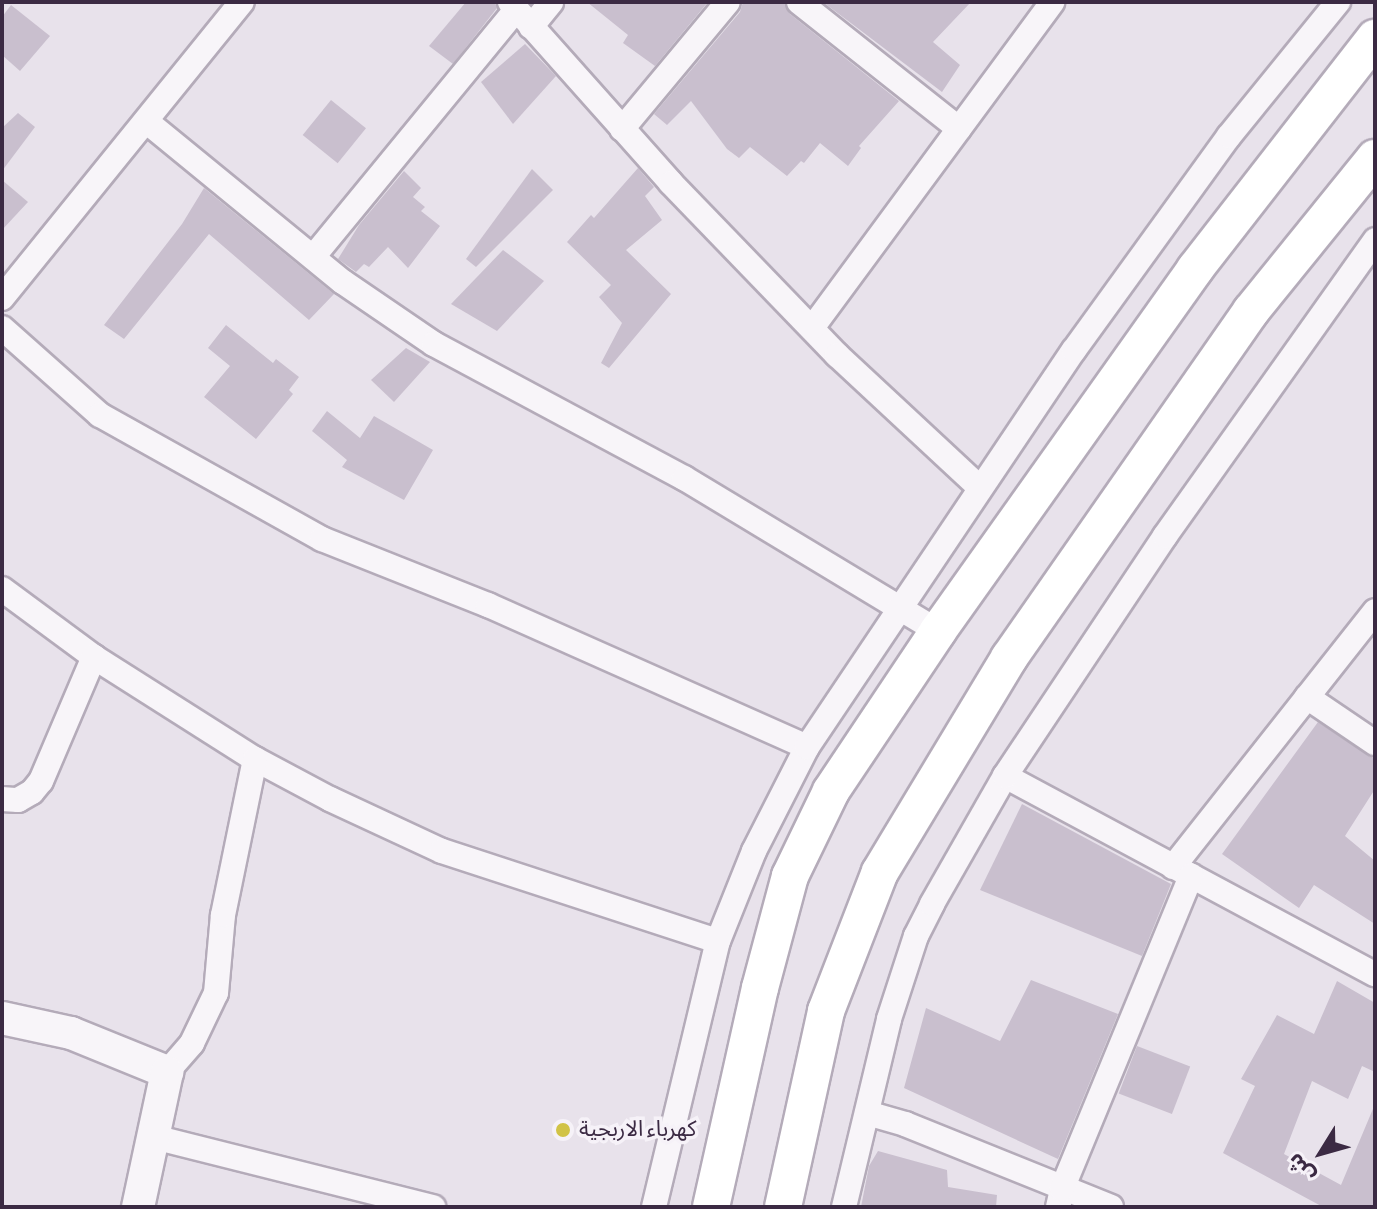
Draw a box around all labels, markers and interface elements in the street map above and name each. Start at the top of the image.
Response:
north arrow [1281,1113,1361,1193]
place label: كهرباء الاربجية [579,1117,696,1143]
marker: كهرباء الاربجية [554,1121,572,1139]
text: ش [1282,1148,1321,1188]

